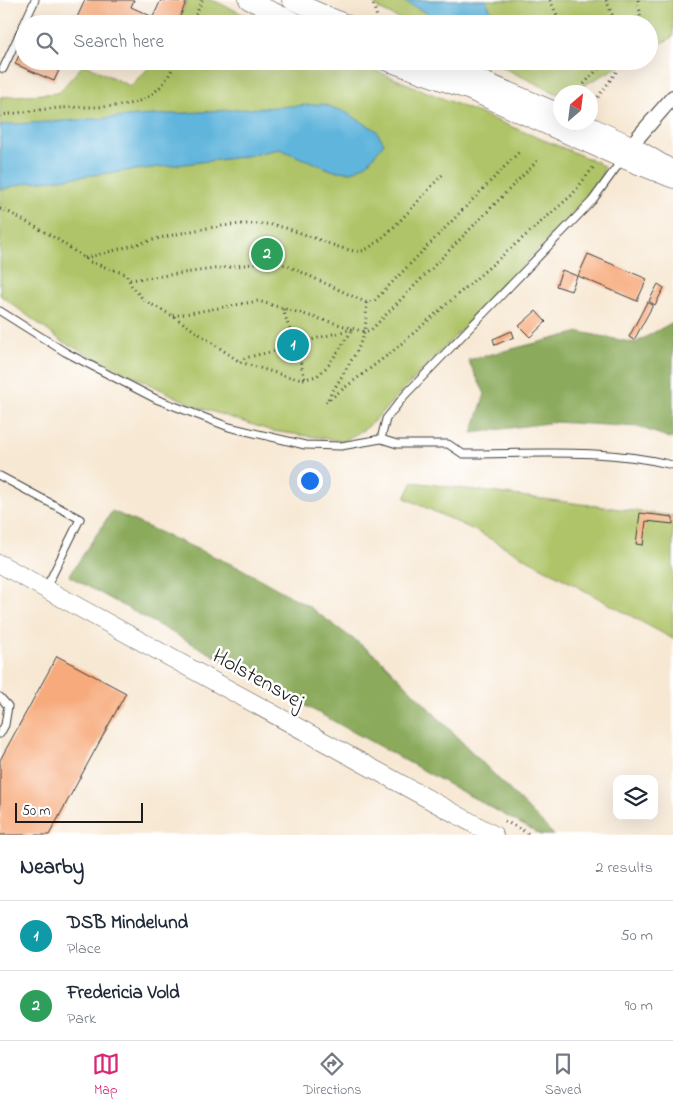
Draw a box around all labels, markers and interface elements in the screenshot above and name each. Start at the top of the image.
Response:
search box [15,15,658,70]
icon: search [33,29,61,57]
text: Search here [73,29,164,56]
north arrow [553,85,598,130]
pin: 2 [251,235,283,273]
pin: 1 [277,326,309,364]
your location [297,468,323,494]
street label: Holstensvej [206,641,311,719]
map controls [613,775,658,820]
button: layers [613,775,658,820]
scale bar [15,800,142,823]
text: 50 m [22,801,50,822]
text: Nearby [20,853,84,883]
text: 2 results [595,856,653,880]
text: DSB Mindelund [67,910,188,937]
text: 1 [33,924,39,948]
text: 50 m [621,924,653,948]
text: Place [67,937,101,961]
text: Fredericia Vold [67,980,180,1007]
text: 2 [32,994,40,1018]
text: 90 m [625,994,653,1018]
text: Park [67,1007,96,1031]
tab: Map [92,1050,120,1101]
tab: Directions [303,1050,361,1101]
tab: Saved [545,1050,581,1101]

